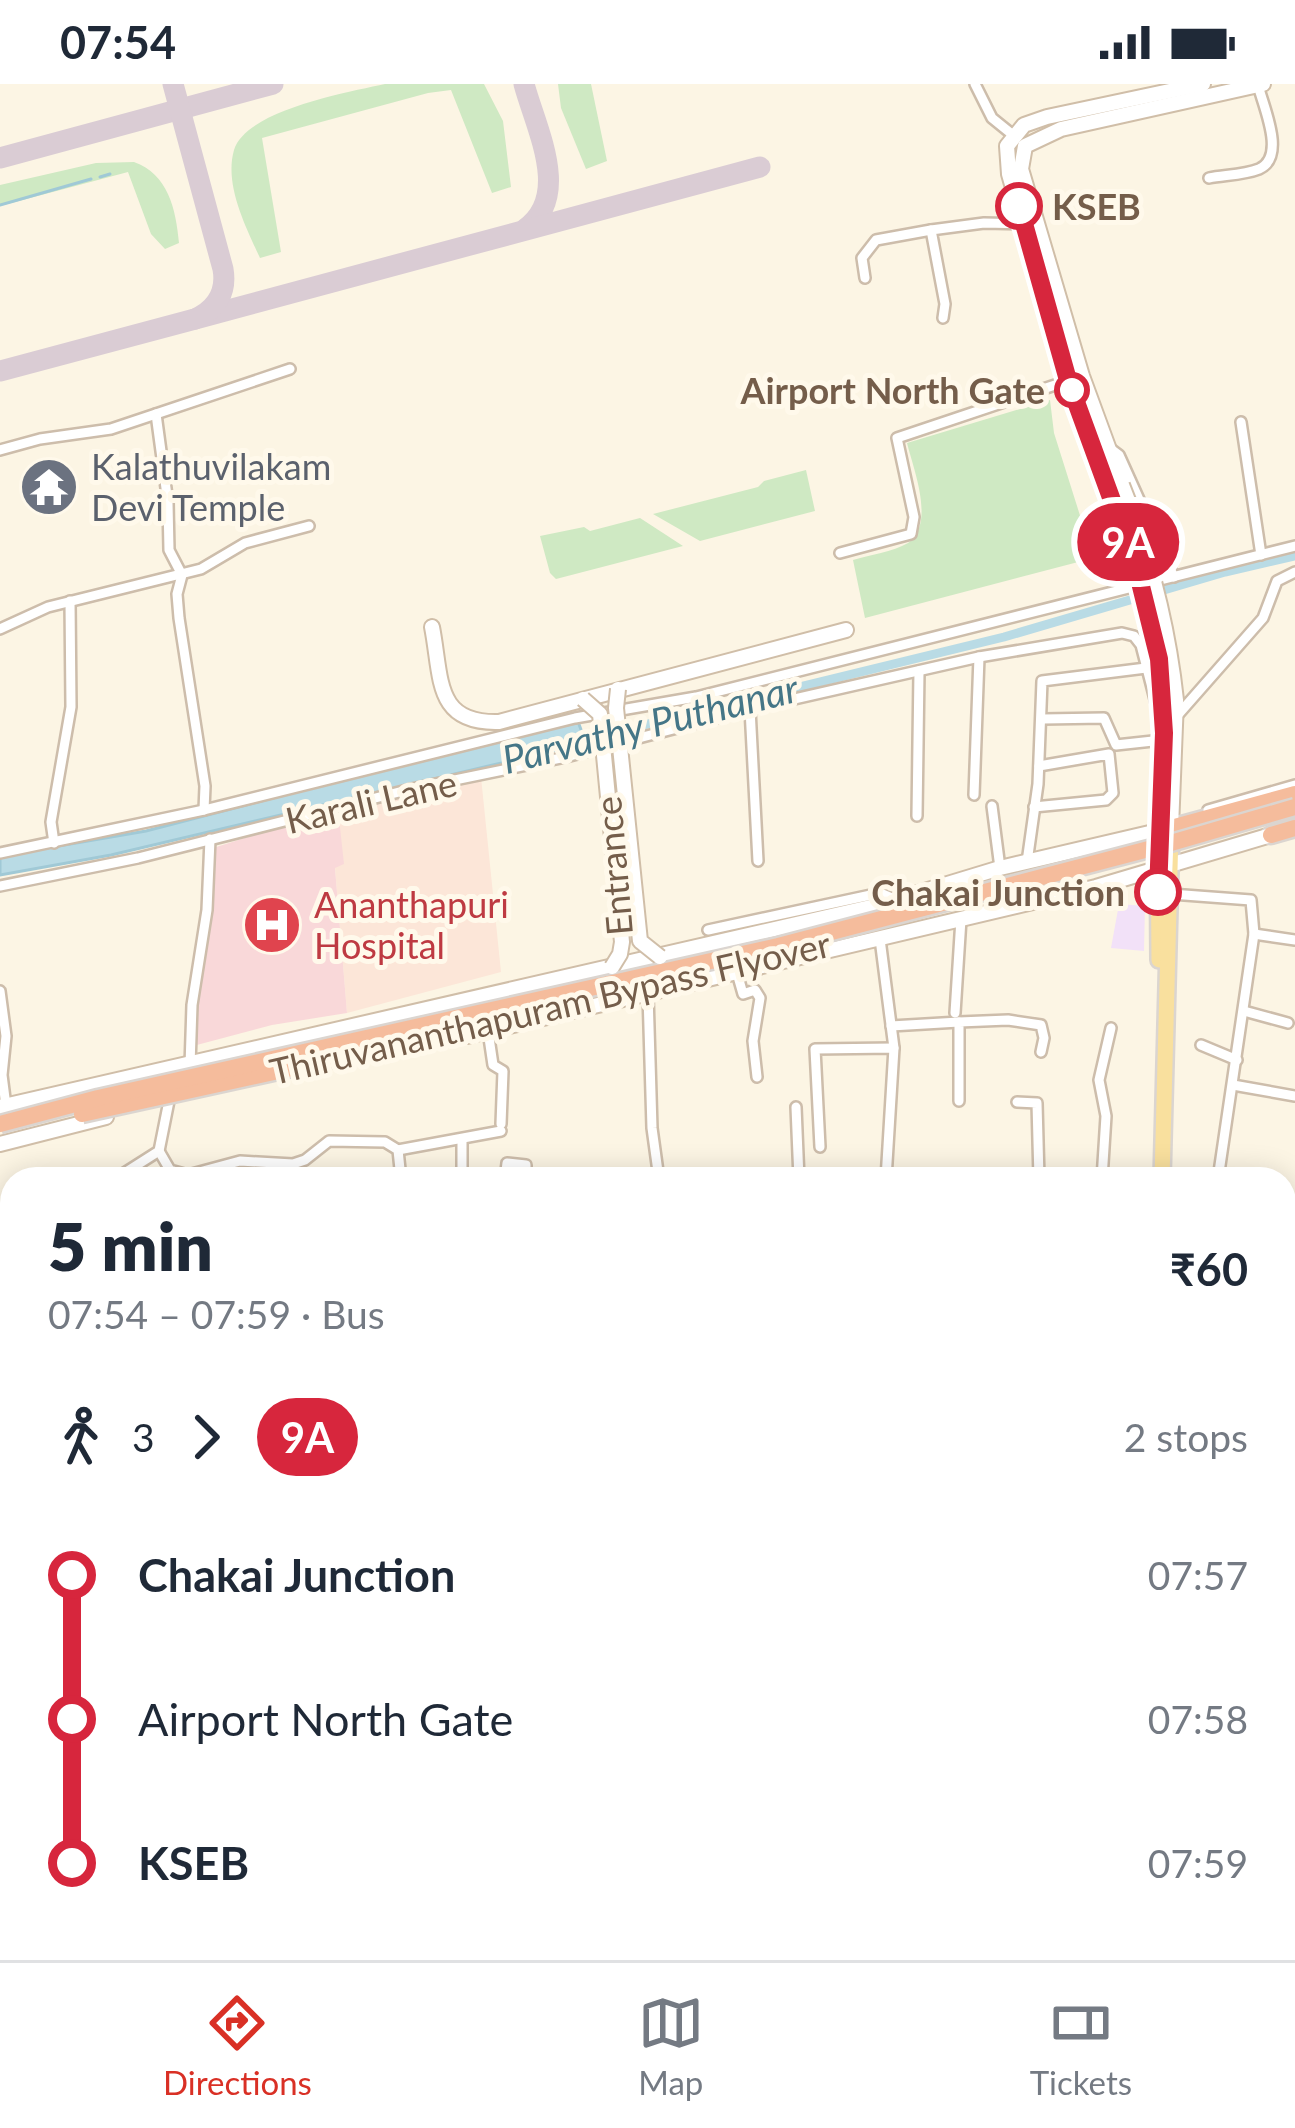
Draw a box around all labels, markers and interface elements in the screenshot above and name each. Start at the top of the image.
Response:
text: 07:54 [60,15,176,69]
marker: KSEB [997,184,1041,228]
place label: KSEB [1052,184,1141,228]
place label: Airport North Gate [739,368,1045,412]
marker: Airport North Gate [1056,374,1088,406]
place label: Kalathuvilakam Devi Temple [91,444,331,529]
temple icon: Kalathuvilakam Devi Temple [18,456,80,518]
line badge: 9A [1074,503,1182,581]
text: 9A [1101,517,1155,567]
water label: Parvathy Puthanar [497,664,803,782]
street label: Karali Lane [281,760,461,842]
street label: Entrance [585,794,641,938]
place label: Chakai Junction [871,870,1125,914]
marker: Chakai Junction [1136,870,1180,914]
place label: Ananthapuri Hospital [314,882,509,967]
hospital icon: Ananthapuri Hospital [241,894,303,956]
street label: Thiruvananthapuram Bypass Flyover [265,921,835,1093]
text: 5 min [48,1206,213,1285]
text: ₹60 [1170,1242,1248,1296]
text: 07:54 – 07:59 · Bus [48,1291,385,1337]
icon: walk [48,1404,114,1470]
icon: forward [173,1404,239,1470]
text: 9A [281,1412,334,1462]
text: 3 [132,1414,155,1460]
text: 2 stops [1124,1414,1248,1460]
text: Chakai Junction [138,1548,455,1602]
text: 07:57 [1148,1552,1248,1598]
text: Airport North Gate [138,1692,513,1746]
text: 07:58 [1148,1696,1248,1742]
text: KSEB [138,1836,249,1890]
text: 07:59 [1148,1840,1248,1886]
tab: Directions [163,1990,312,2102]
tab: Map [638,1990,704,2102]
tab: Tickets [1030,1990,1132,2102]

